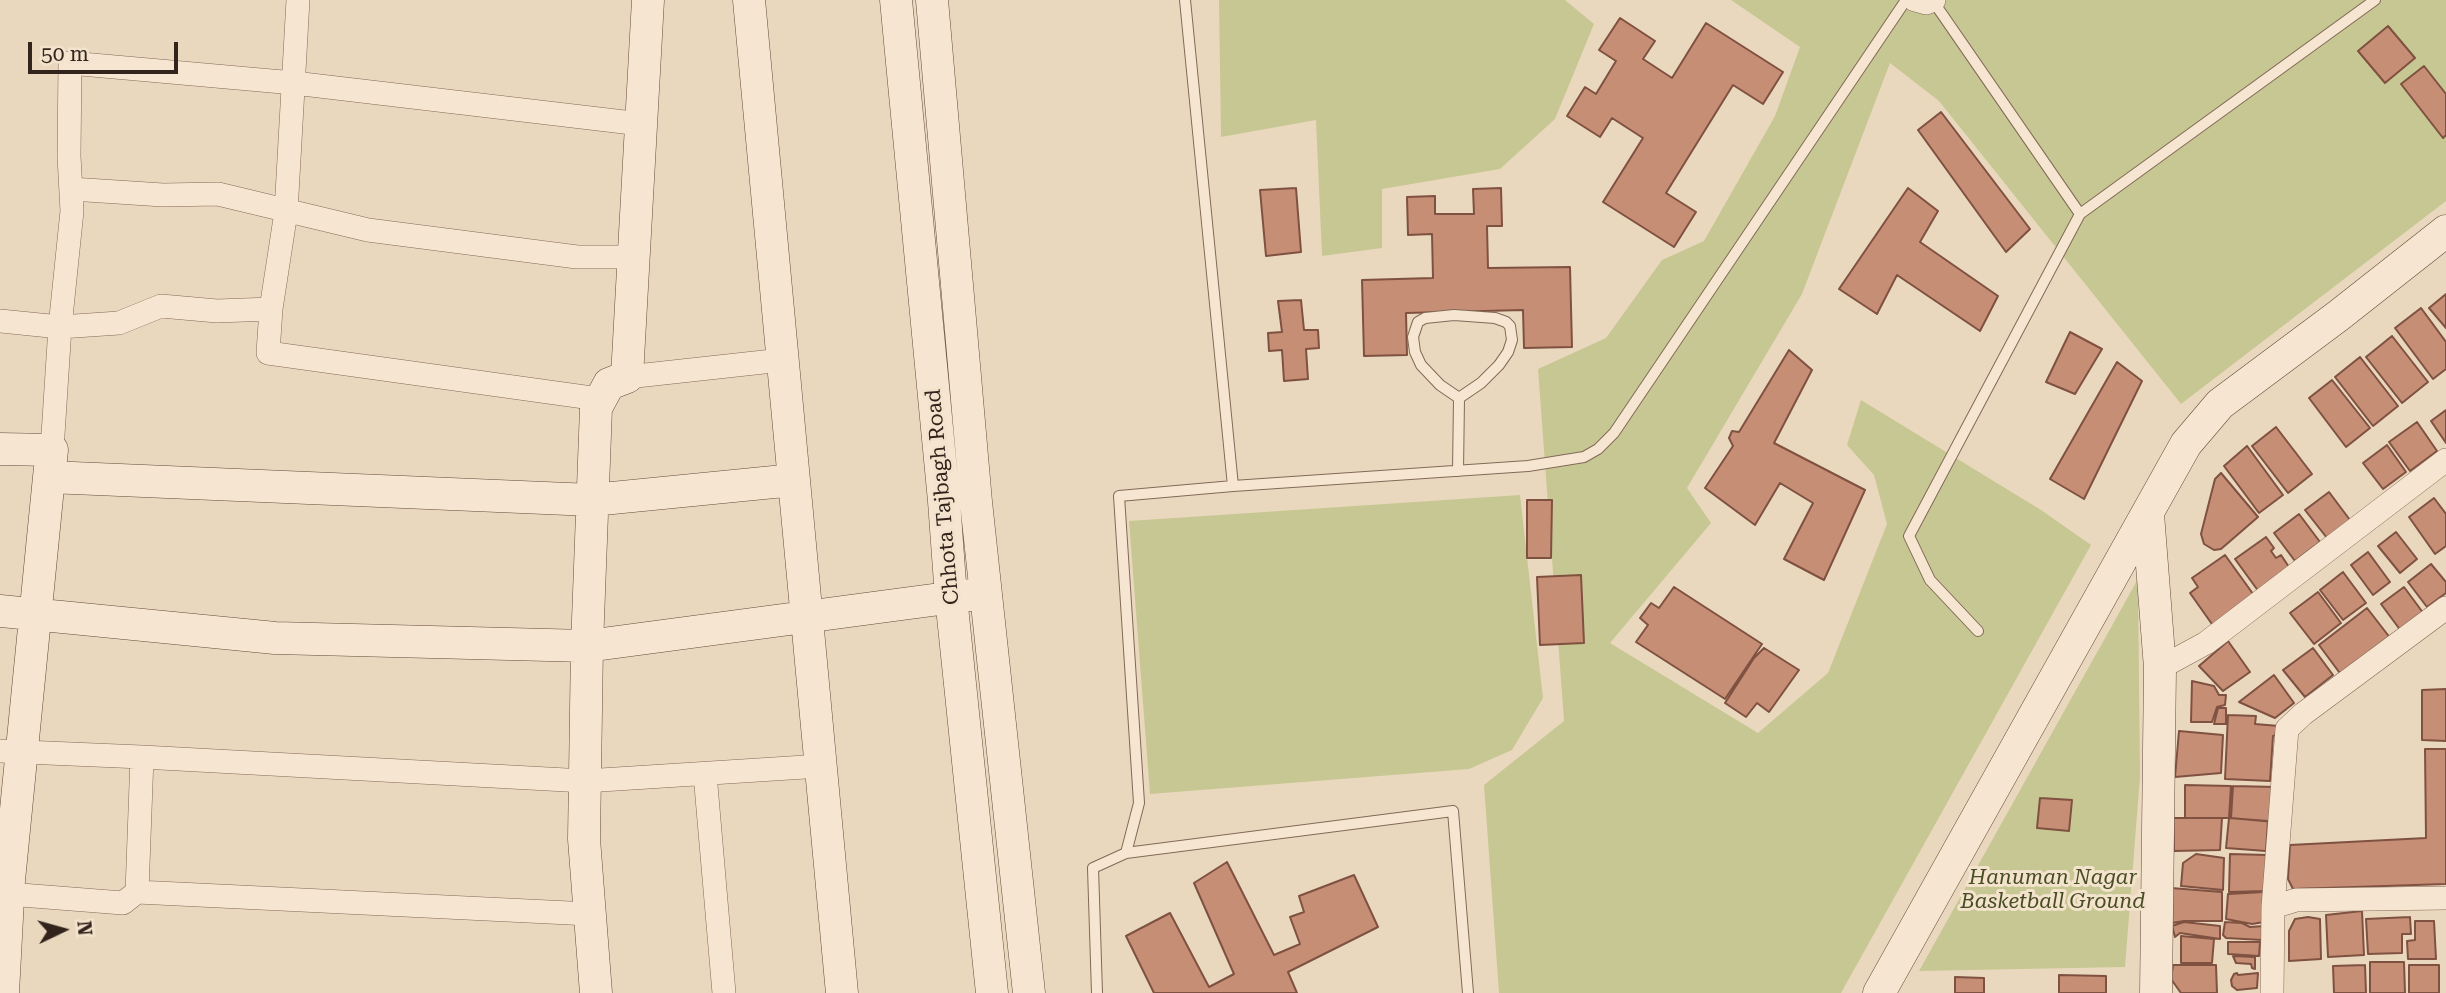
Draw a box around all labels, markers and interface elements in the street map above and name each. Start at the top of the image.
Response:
scale bar [32,28,182,72]
text: 50 m [41,42,89,66]
street label: Chhota Tajbagh Road [921,388,965,606]
park label: Hanuman Nagar Basketball Ground [1961,865,2145,915]
north arrow [28,895,98,965]
text: N [72,920,97,936]

